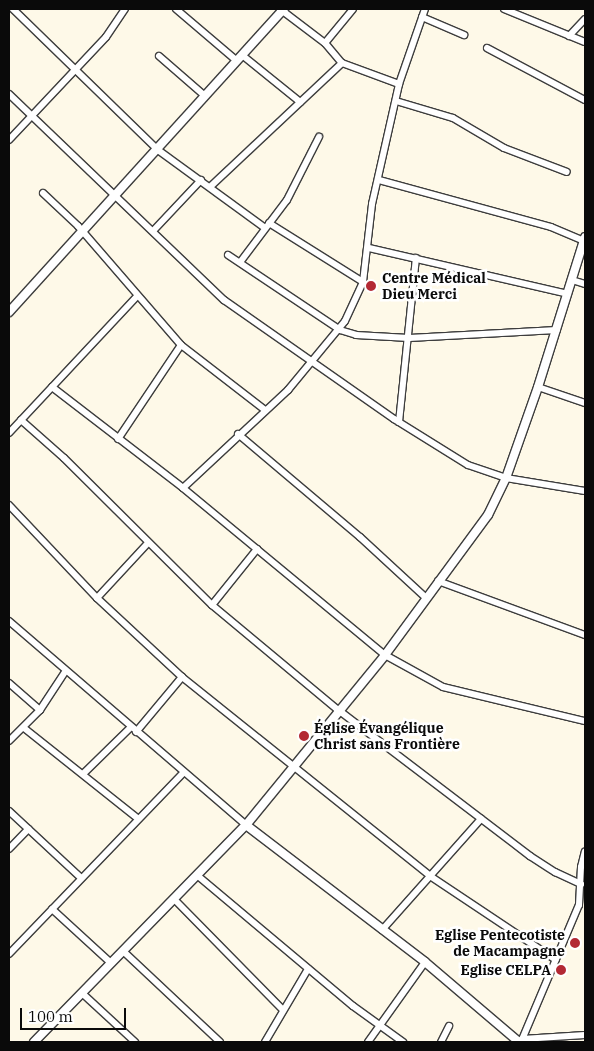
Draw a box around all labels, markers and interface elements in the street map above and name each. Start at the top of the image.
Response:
place label: Centre Médical Dieu Merci [382,270,486,302]
marker: Centre Médical Dieu Merci [364,279,378,293]
place label: Église Évangélique Christ sans Frontière [314,720,460,752]
marker: Église Évangélique Christ sans Frontière [298,730,310,742]
place label: Eglise Pentecotiste de Macampagne [435,927,565,960]
marker: Eglise Pentecotiste de Macampagne [569,937,581,949]
place label: Eglise CELPA [461,962,551,978]
marker: Eglise CELPA [555,964,567,976]
scale bar [22,998,129,1030]
text: 100 m [28,1007,73,1026]

